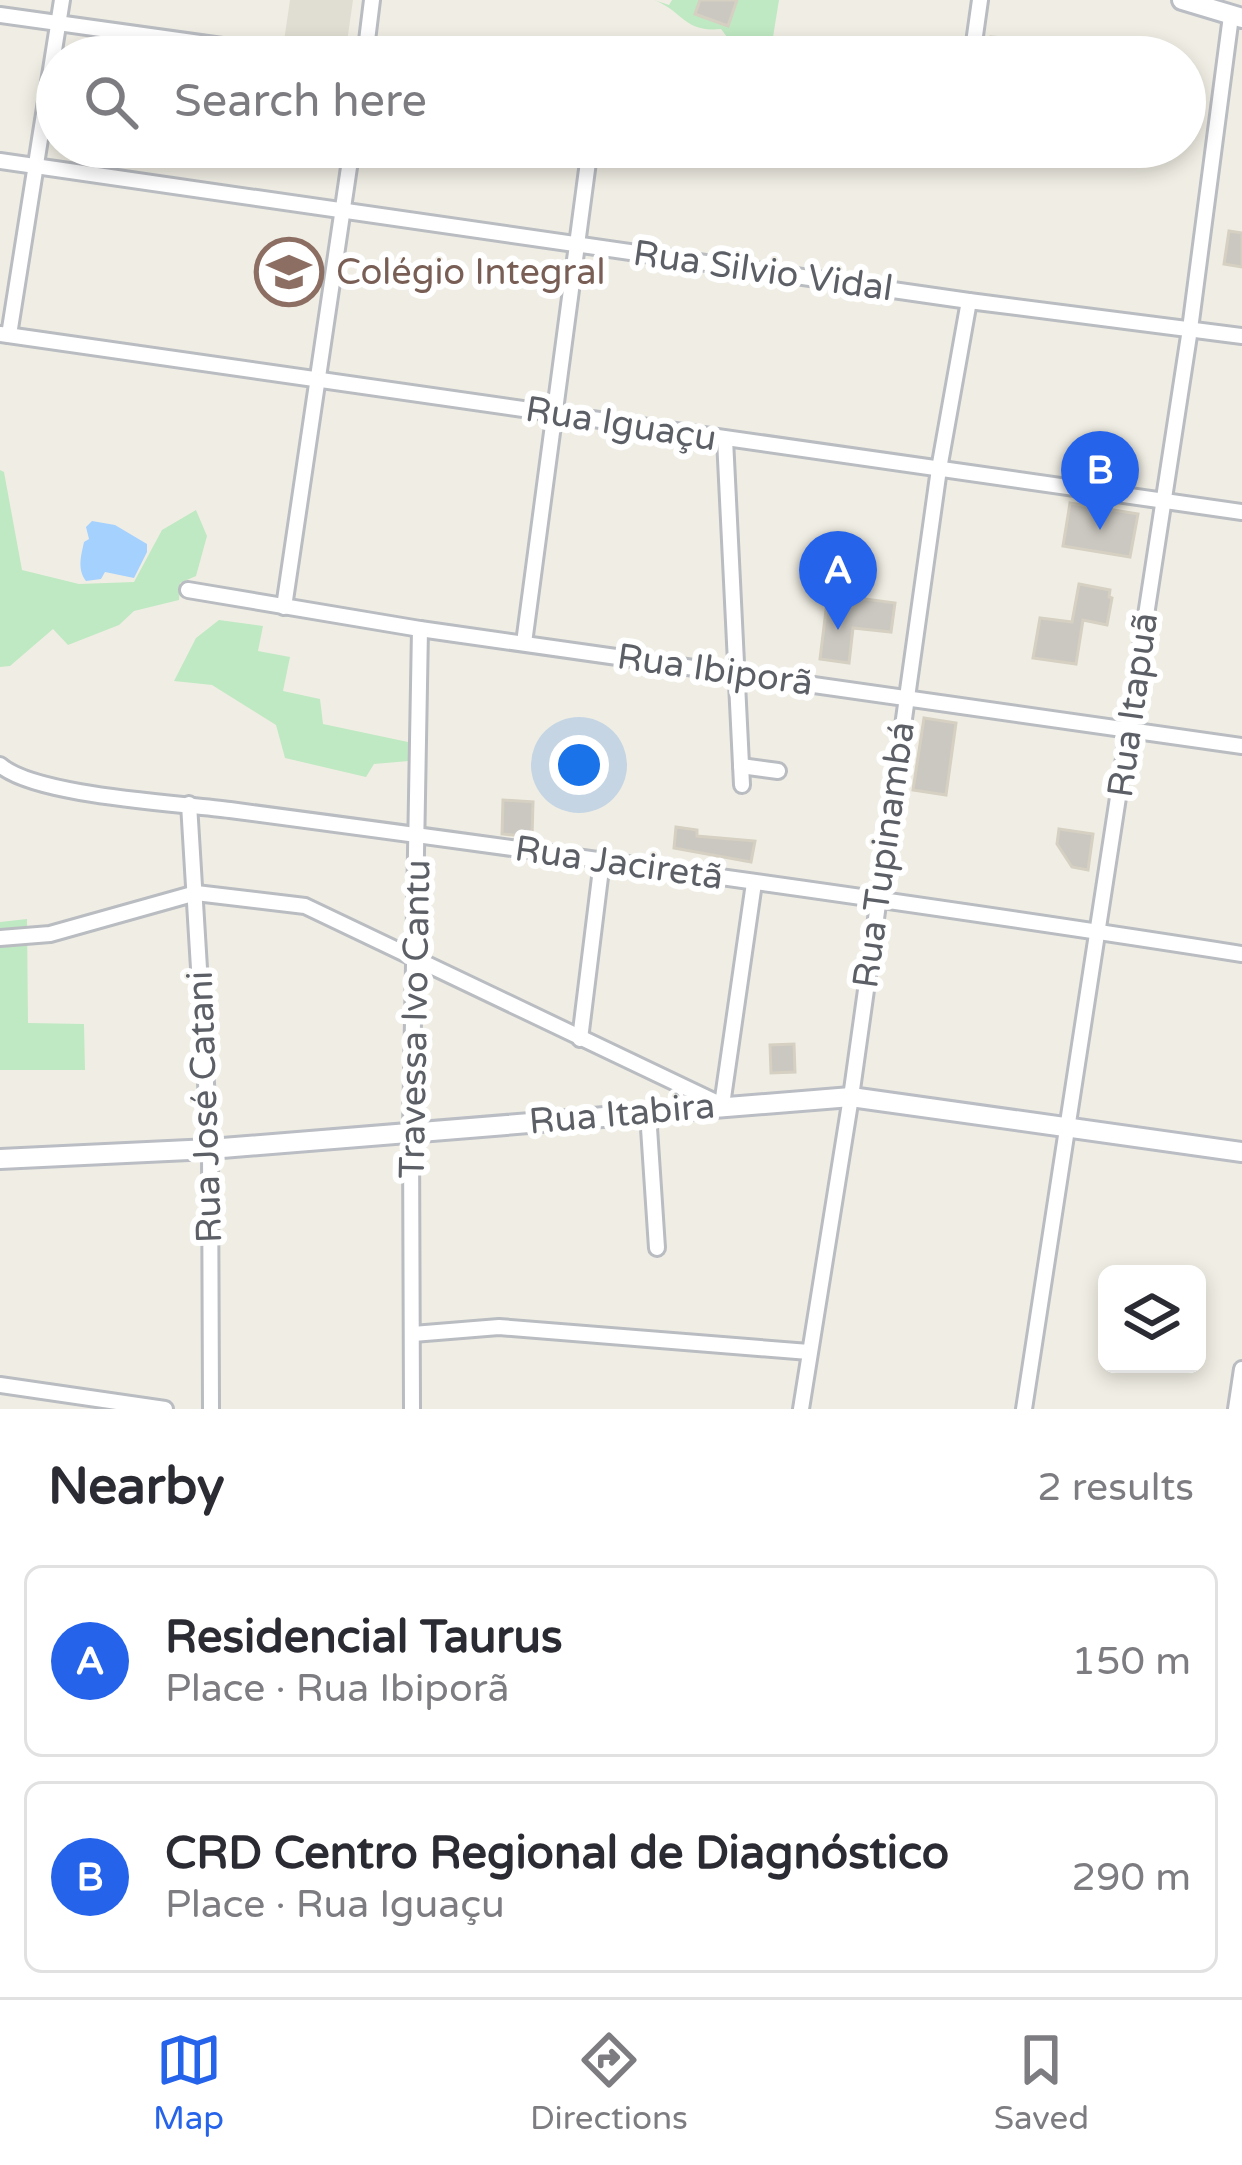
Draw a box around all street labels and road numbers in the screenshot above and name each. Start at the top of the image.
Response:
street label: Rua Silvio Vidal [630,231,896,311]
street label: Rua Iguaçu [522,388,720,460]
street label: Rua Itapuã [1099,610,1167,800]
street label: Rua Ibiporã [614,635,816,705]
street label: Rua Tupinambá [844,719,924,991]
street label: Rua Jaciretã [512,827,726,899]
street label: Travessa Ivo Cantu [391,859,439,1179]
street label: Rua José Catani [179,970,231,1244]
street label: Rua Itabira [527,1084,717,1144]

